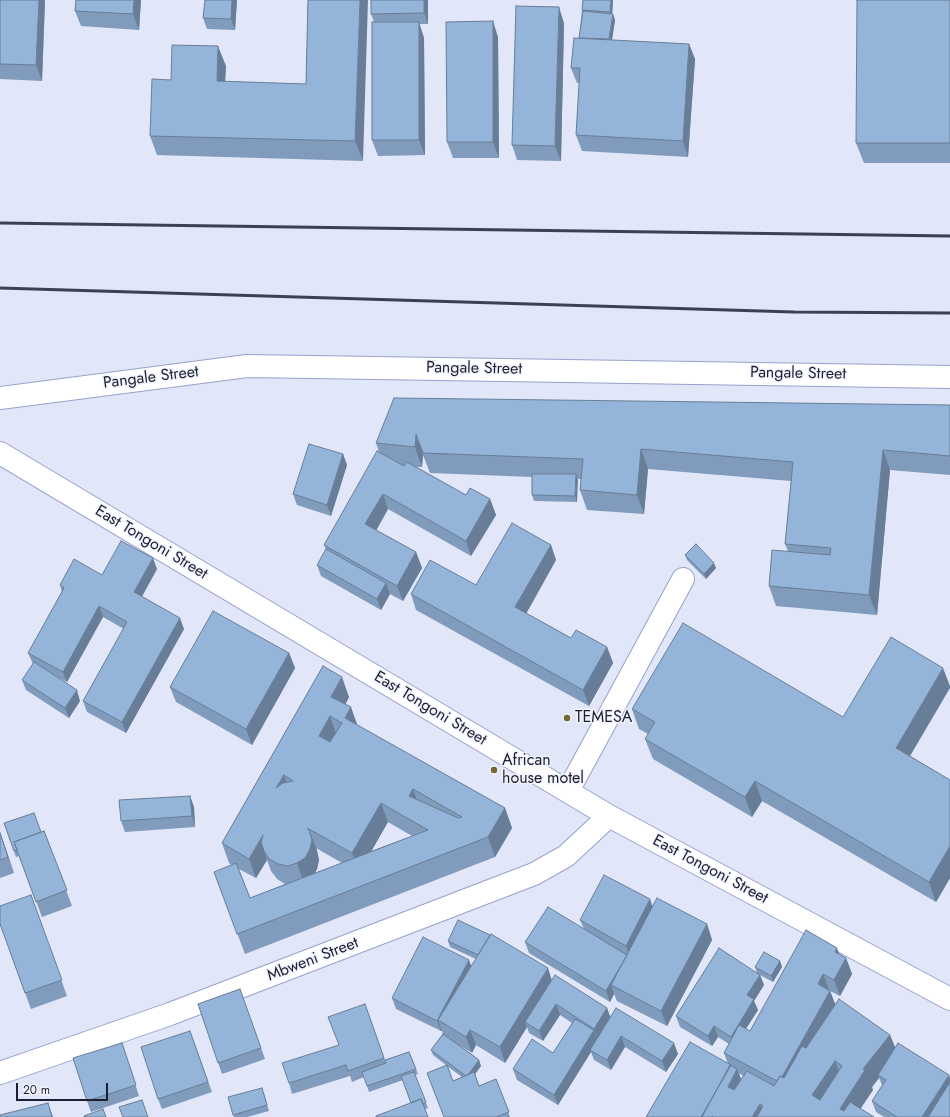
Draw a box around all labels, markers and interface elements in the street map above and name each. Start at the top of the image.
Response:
street label: Pangale Street [426,359,522,379]
street label: Pangale Street [102,363,200,393]
street label: Pangale Street [750,364,846,384]
street label: East Tongoni Street [91,502,211,584]
street label: East Tongoni Street [370,668,490,750]
place label: TEMESA [575,708,632,728]
marker: TEMESA [562,713,572,723]
place label: African house motel [502,751,584,789]
marker: African house motel [489,765,499,775]
street label: East Tongoni Street [649,831,771,909]
street label: Mbweni Street [265,934,361,986]
scale bar [18,1075,110,1101]
text: 20 m [23,1081,50,1099]

